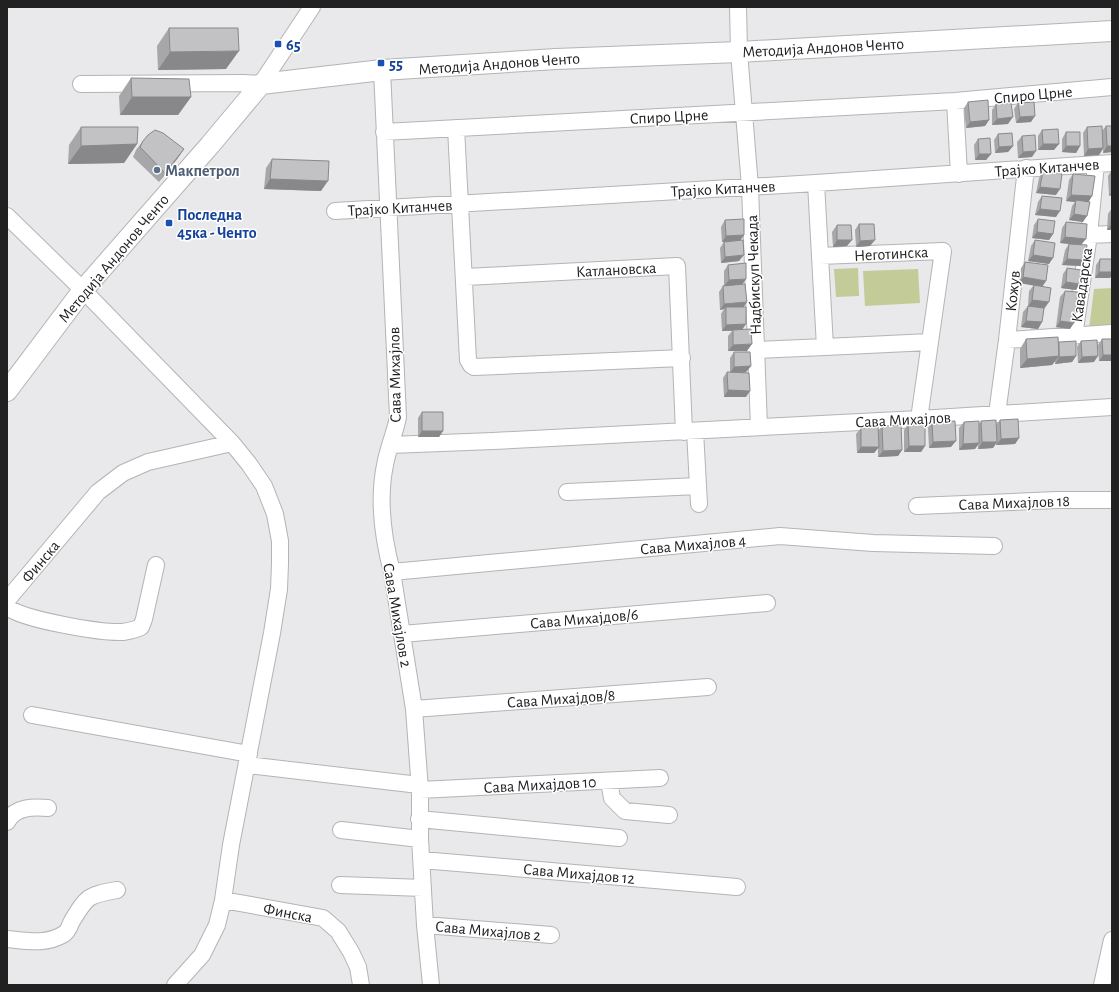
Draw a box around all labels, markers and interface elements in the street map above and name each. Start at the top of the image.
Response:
street label: Методија Андонов Ченто [742,36,905,61]
place label: 65 [286,37,301,53]
marker: 65 [273,39,283,49]
street label: Методија Андонов Ченто [418,50,581,79]
place label: 55 [389,56,403,72]
marker: 55 [376,58,386,68]
street label: Спиро Црне [993,84,1073,106]
street label: Спиро Црне [629,107,709,127]
street label: Трајко Китанчев [994,156,1100,181]
place label: Макпетрол [165,163,240,179]
marker: Макпетрол [152,165,162,175]
street label: Трајко Китанчев [670,178,776,201]
street label: Методија Андонов Ченто [56,191,173,326]
street label: Трајко Китанчев [347,197,453,220]
place label: Последна 45ка - Ченто [177,207,257,241]
street label: Надбискуп Чекада [744,215,765,335]
marker: Последна 45ка - Ченто [164,218,174,228]
street label: Неготинска [853,244,929,264]
street label: Кавадарска [1069,247,1095,323]
street label: Катлановска [575,260,657,280]
street label: Кожув [1003,270,1024,312]
street label: Сава Михајлов [386,327,405,423]
street label: Сава Михајлов [855,409,951,431]
street label: Сава Михајлов 18 [958,493,1070,514]
street label: Сава Михајлов 4 [639,532,747,559]
street label: Финска [19,538,63,586]
street label: Сава Михајлов 2 [379,562,414,669]
street label: Сава Михајдов/6 [529,606,639,633]
street label: Сава Михајдов/8 [506,687,616,712]
street label: Сава Михајдов 10 [483,774,597,797]
street label: Сава Михајдов 12 [522,861,635,888]
street label: Финска [262,900,314,926]
street label: Сава Михајлов 2 [434,918,541,945]

